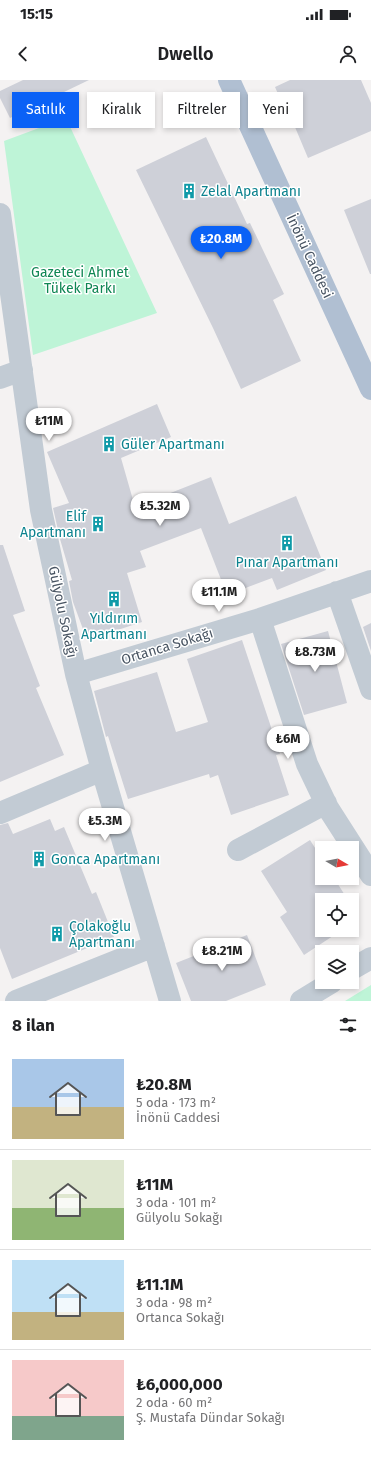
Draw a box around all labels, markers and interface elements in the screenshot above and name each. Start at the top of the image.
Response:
text: 15:15 [20,5,53,23]
icon: back [12,43,34,65]
text: Dwello [157,43,214,65]
icon: person [337,43,359,65]
chip: Satılık [12,92,79,128]
chip: Kiralık [87,92,155,128]
chip: Filtreler [163,92,240,128]
chip: Yeni [248,92,303,128]
building icon: Zelal Apartmanı [180,182,198,200]
place label: Zelal Apartmanı [201,183,301,200]
street label: İnönü Caddesi [283,211,337,301]
pin: ₺20.8M [188,226,254,260]
text: ₺20.8M [200,231,242,246]
park label: Gazeteci Ahmet Tükek Parkı [31,264,130,297]
pin: ₺11M [25,408,73,442]
text: ₺11M [35,413,63,428]
building icon: Güler Apartmanı [100,435,118,453]
place label: Güler Apartmanı [121,436,225,453]
pin: ₺5.32M [127,493,193,527]
text: ₺5.32M [139,498,181,513]
place label: Elif Apartmanı [20,508,87,541]
building icon: Elif Apartmanı [89,515,107,533]
building icon: Pınar Apartmanı [278,534,296,552]
place label: Pınar Apartmanı [236,554,338,571]
street label: Gülyolu Sokağı [44,565,81,660]
pin: ₺11.1M [186,579,252,613]
text: ₺11.1M [201,584,237,599]
building icon: Yıldırım Apartmanı [105,590,123,608]
place label: Yıldırım Apartmanı [81,610,147,643]
street label: Ortanca Sokağı [119,624,215,669]
pin: ₺8.73M [282,639,348,673]
text: ₺8.73M [294,644,336,659]
pin: ₺6M [269,726,307,760]
text: ₺6M [276,731,300,746]
pin: ₺5.3M [77,808,133,842]
text: ₺5.3M [88,813,122,828]
north arrow [315,841,359,885]
map controls [315,841,359,989]
building icon: Gonca Apartmanı [30,850,48,868]
place label: Gonca Apartmanı [51,851,160,868]
button: locate [315,893,359,937]
place label: Çolakoğlu Apartmanı [69,918,135,951]
building icon: Çolakoğlu Apartmanı [48,925,66,943]
pin: ₺8.21M [189,938,255,972]
text: ₺8.21M [202,943,242,958]
button: layers [315,945,359,989]
icon: filters [337,1014,359,1036]
text: 8 ilan [12,1015,55,1036]
text: ₺20.8M [136,1074,192,1095]
icon: home [44,1075,92,1123]
text: 5 oda · 173 m² [136,1095,216,1110]
text: İnönü Caddesi [136,1110,220,1125]
text: ₺11M [136,1174,173,1195]
icon: home [44,1176,92,1224]
text: 3 oda · 101 m² [136,1195,216,1210]
text: Gülyolu Sokağı [136,1210,223,1225]
text: ₺11.1M [136,1274,183,1295]
icon: home [44,1276,92,1324]
text: 3 oda · 98 m² [136,1295,212,1310]
text: Ortanca Sokağı [136,1310,224,1325]
text: ₺6,000,000 [136,1374,223,1395]
icon: home [44,1376,92,1424]
text: 2 oda · 60 m² [136,1395,212,1410]
text: Ş. Mustafa Dündar Sokağı [136,1410,285,1425]

